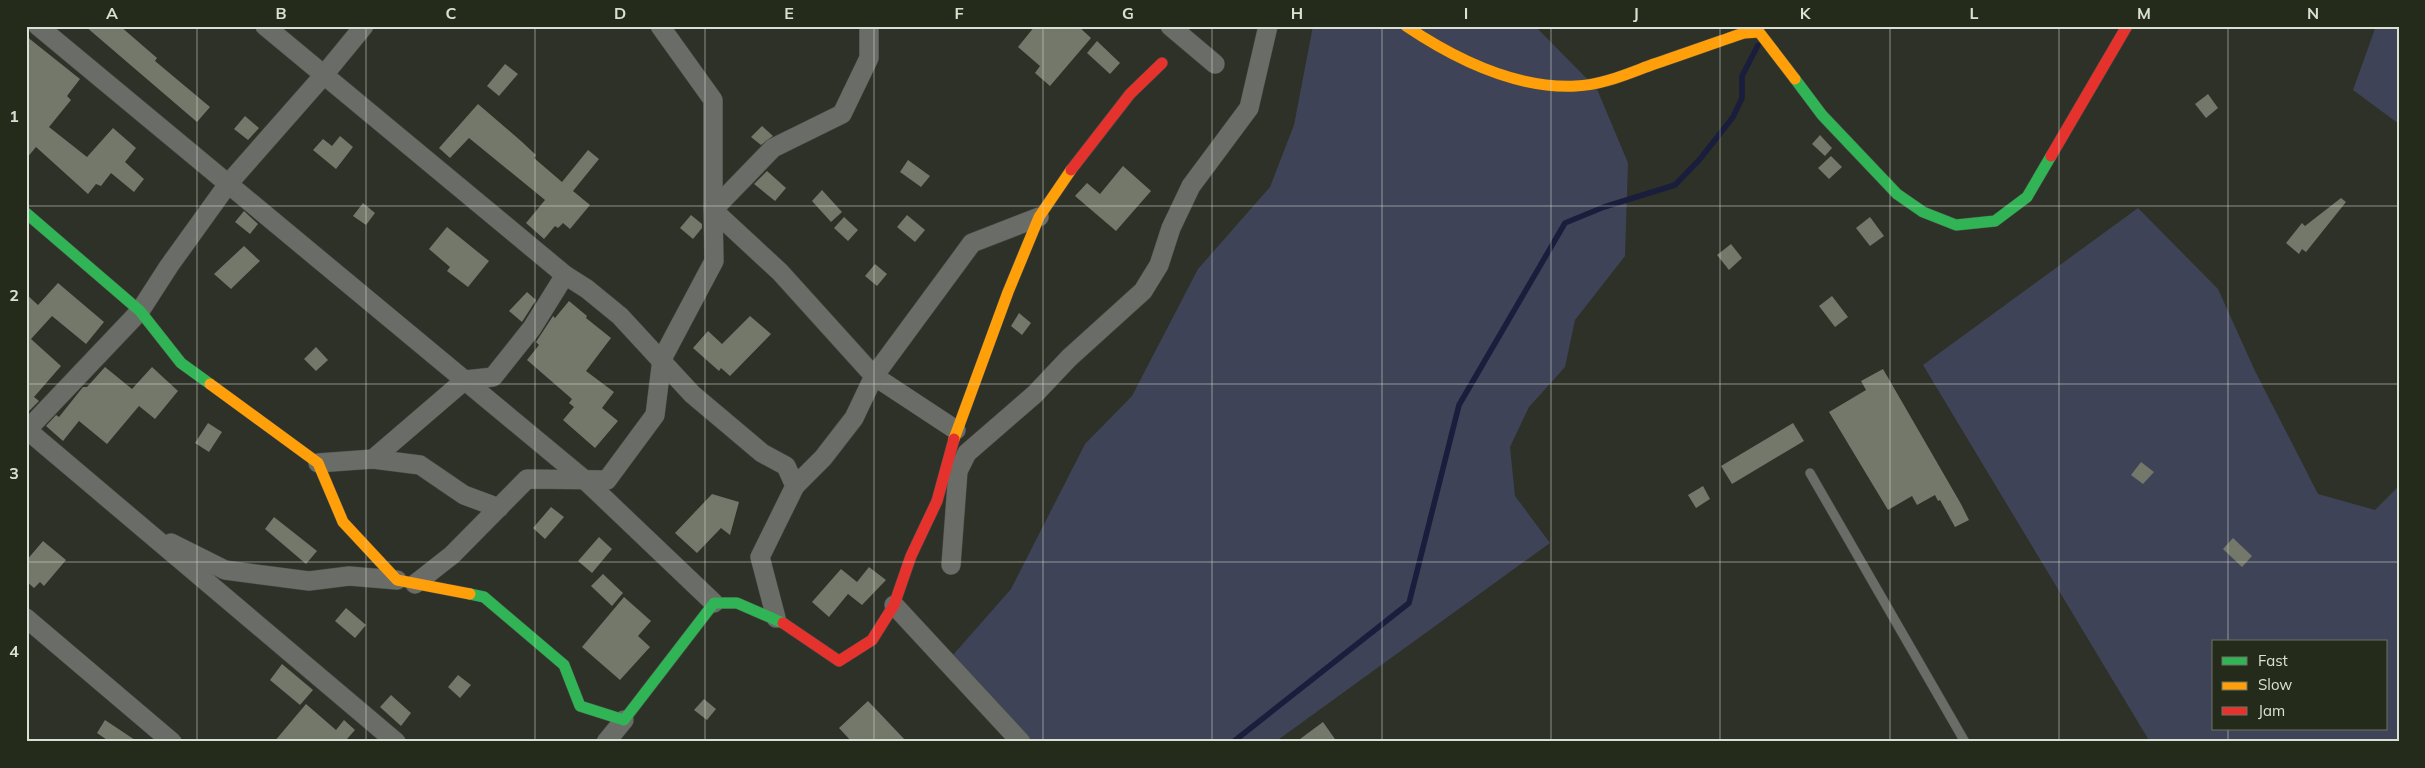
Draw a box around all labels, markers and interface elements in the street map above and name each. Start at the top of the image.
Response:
text: A [106,3,118,23]
text: B [275,3,287,23]
text: C [446,3,457,23]
text: D [614,3,626,23]
text: E [784,3,794,23]
text: F [954,3,964,23]
text: G [1122,3,1134,23]
text: H [1291,3,1303,23]
text: I [1464,3,1468,23]
text: J [1633,3,1639,23]
text: K [1800,3,1812,23]
text: L [1970,3,1979,23]
text: M [2137,3,2151,23]
text: N [2307,3,2319,23]
text: 1 [9,106,19,126]
text: 2 [9,285,19,305]
text: 3 [9,463,19,483]
legend [2212,640,2388,730]
text: 4 [9,641,19,661]
text: Fast [2258,651,2288,670]
text: Slow [2258,675,2292,694]
text: Jam [2258,701,2285,720]

